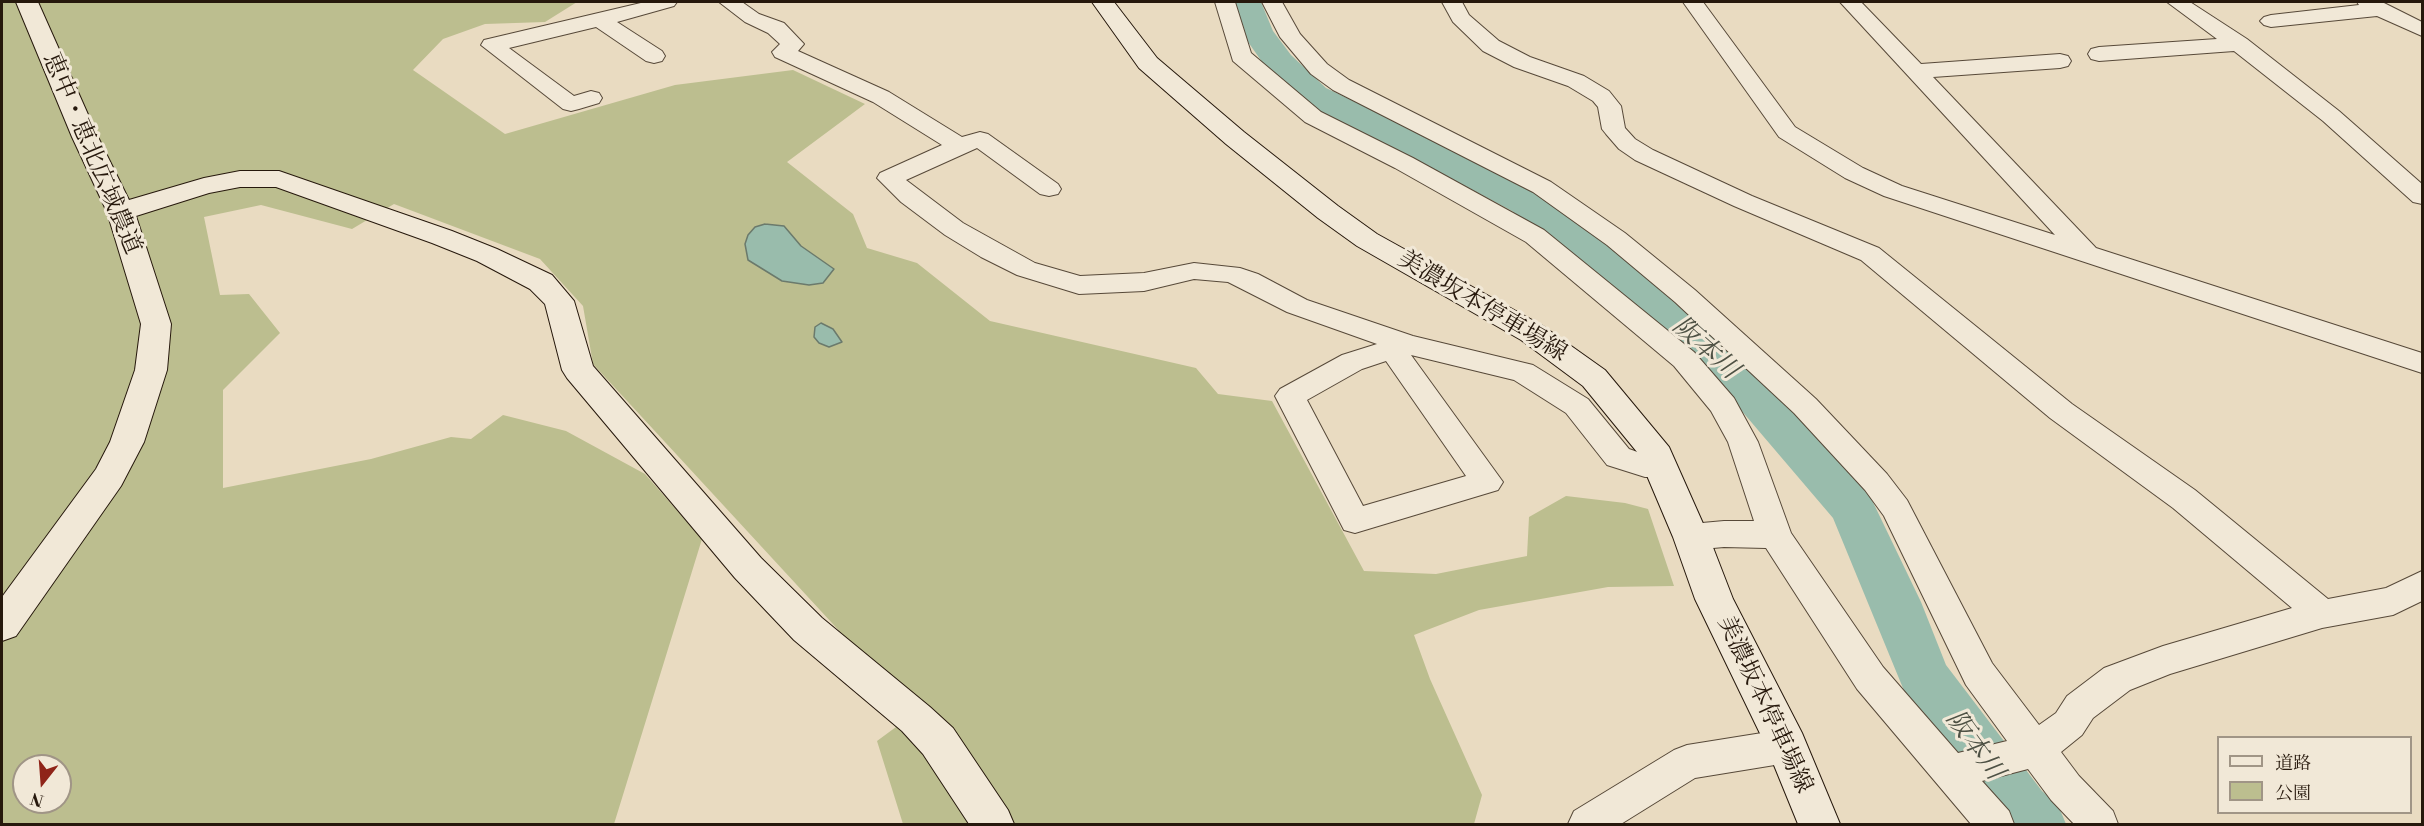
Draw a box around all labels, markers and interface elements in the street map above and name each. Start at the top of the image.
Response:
street label: 恵中・恵北広域農道 [36,49,146,259]
street label: 美濃坂本停車場線 [1392,245,1572,369]
water label: 阪本川 [1666,311,1744,387]
street label: 美濃坂本停車場線 [1710,612,1818,798]
water label: 阪本川 [1938,705,2010,787]
legend [2217,736,2412,814]
text: 道路 [2275,752,2311,775]
north arrow [12,754,72,814]
text: 公園 [2275,782,2311,805]
text: N [28,788,46,811]

